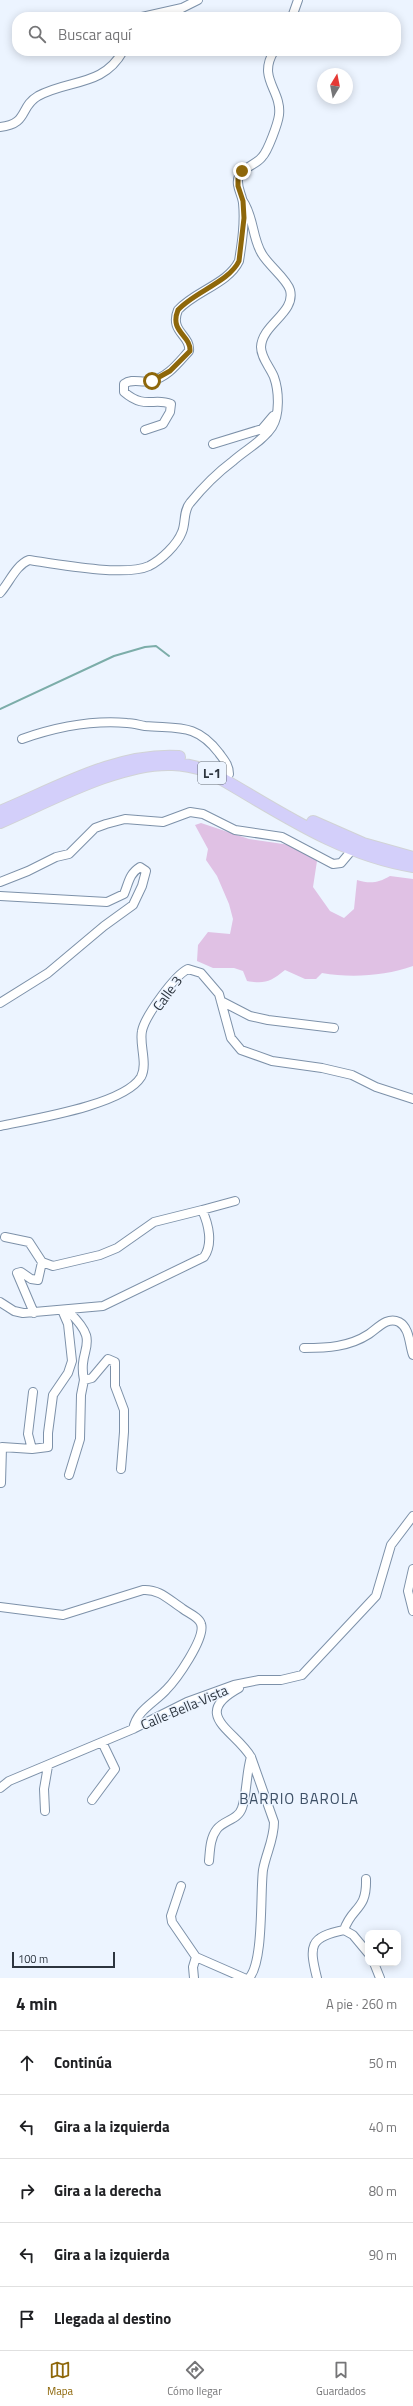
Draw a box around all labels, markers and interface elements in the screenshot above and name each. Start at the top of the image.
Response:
search box [12,12,401,56]
icon: search [26,23,48,45]
text: Buscar aquí [58,23,131,46]
north arrow [317,68,353,104]
route end [233,162,251,180]
route start [143,372,161,390]
road number: L-1 [198,762,226,784]
street label: Calle 3 [147,971,187,1015]
street label: Calle Bella Vista [137,1679,231,1735]
district label: BARRIO BAROLA [239,1787,359,1810]
map controls [365,1930,401,1966]
button: locate [365,1930,401,1966]
scale bar [12,1950,115,1969]
text: 100 m [18,1951,48,1967]
text: 4 min [16,1991,57,2017]
text: A pie · 260 m [326,1994,397,2014]
text: Continúa [54,2051,112,2074]
icon: ahead [16,2052,38,2074]
text: 50 m [369,2053,397,2073]
text: Gira a la izquierda [54,2115,170,2138]
icon: left [16,2116,38,2138]
text: 40 m [369,2117,397,2137]
text: Gira a la derecha [54,2179,161,2202]
icon: right [16,2180,38,2202]
text: 80 m [369,2181,397,2201]
text: Gira a la izquierda [54,2243,170,2266]
icon: left [16,2244,38,2266]
text: 90 m [369,2245,397,2265]
text: Llegada al destino [54,2307,171,2330]
icon: arrive [16,2308,38,2330]
tab: Mapa [47,2359,73,2399]
tab: Cómo llegar [167,2359,222,2399]
tab: Guardados [316,2359,366,2399]

